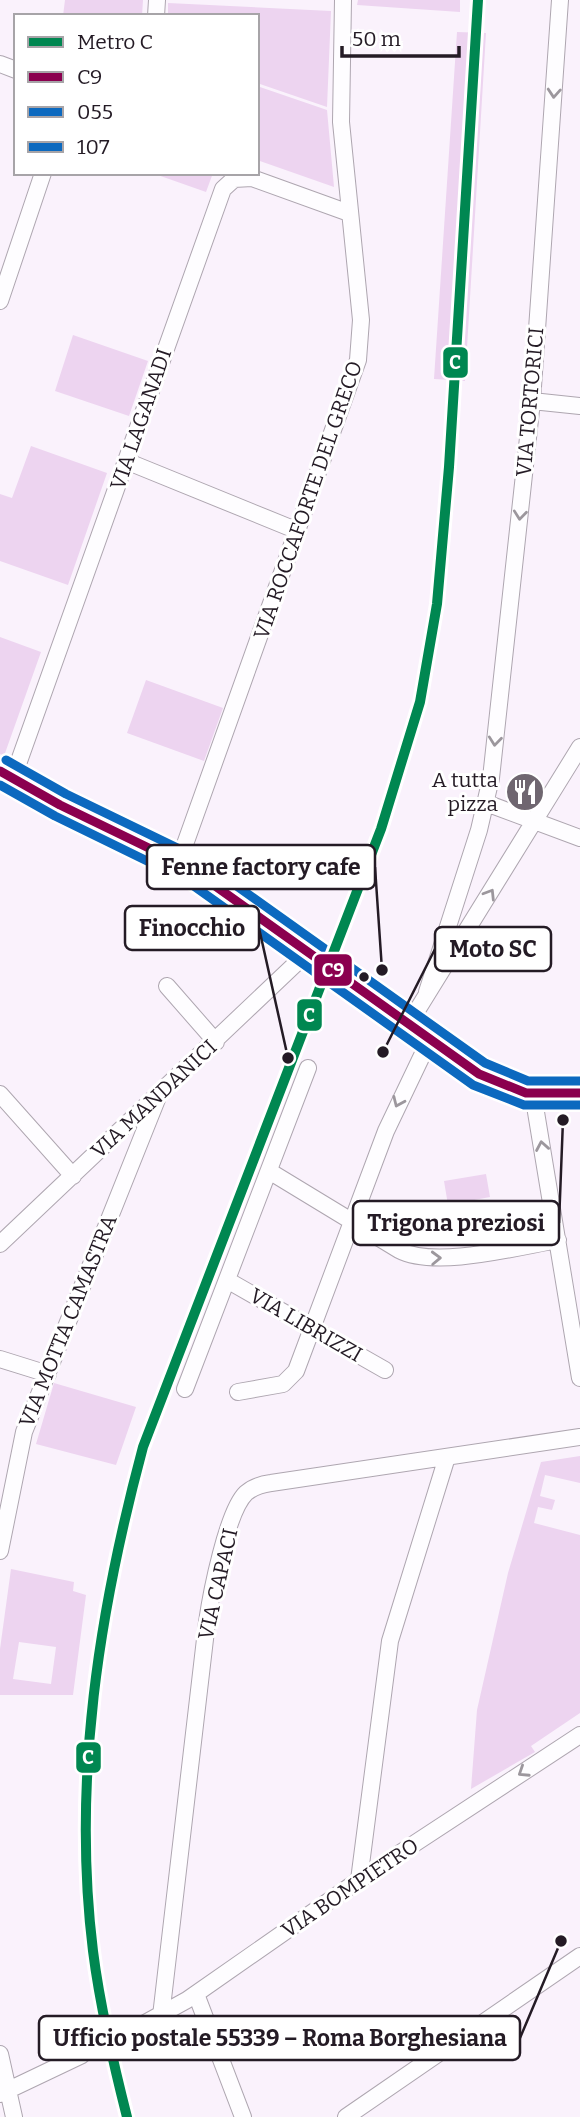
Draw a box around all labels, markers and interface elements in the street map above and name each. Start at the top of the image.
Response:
legend [14,14,259,175]
scale bar [342,14,459,58]
text: 50 m [352,26,401,52]
text: Metro C [77,29,153,55]
text: C9 [77,64,102,90]
one-way arrow [547,87,562,98]
text: 055 [77,99,113,125]
text: 107 [77,134,110,160]
street label: VIA TORTORICI [511,326,549,478]
street label: VIA LAGANADI [105,345,177,493]
line badge: C [442,346,469,379]
text: C [449,351,461,374]
street label: VIA ROCCAFORTE DEL GRECO [248,357,368,643]
one-way arrow [512,509,527,520]
one-way arrow [488,736,503,747]
place label: A tutta pizza [432,767,499,817]
restaurant icon: A tutta pizza [504,771,546,813]
callout: Fenne factory cafe [147,845,375,889]
text: Fenne factory cafe [161,853,361,881]
one-way arrow [482,888,495,901]
callout: Finocchio [125,906,259,950]
text: Finocchio [139,914,245,942]
callout: Moto SC [435,927,551,971]
text: Moto SC [449,935,537,963]
line badge: C9 [313,953,353,987]
text: C9 [322,959,344,982]
unlabelled marker [357,970,371,984]
line badge: C [296,998,323,1032]
text: C [303,1004,315,1027]
street label: VIA MANDANICI [86,1034,222,1164]
one-way arrow [392,1094,406,1107]
one-way arrow [535,1140,550,1152]
callout: Trigona preziosi [353,1201,559,1245]
text: Trigona preziosi [367,1209,545,1237]
street label: VIA MOTTA CAMASTRA [13,1211,123,1431]
one-way arrow [431,1250,442,1265]
street label: VIA LIBRIZZI [245,1282,367,1368]
street label: VIA CAPACI [193,1526,243,1642]
line badge: C [75,1741,102,1774]
text: C [82,1746,94,1769]
one-way arrow [518,1764,531,1776]
street label: VIA BOMPIETRO [276,1833,424,1943]
callout: Ufficio postale 55339 – Roma Borghesiana [39,2016,520,2060]
text: Ufficio postale 55339 – Roma Borghesiana [53,2024,507,2052]

